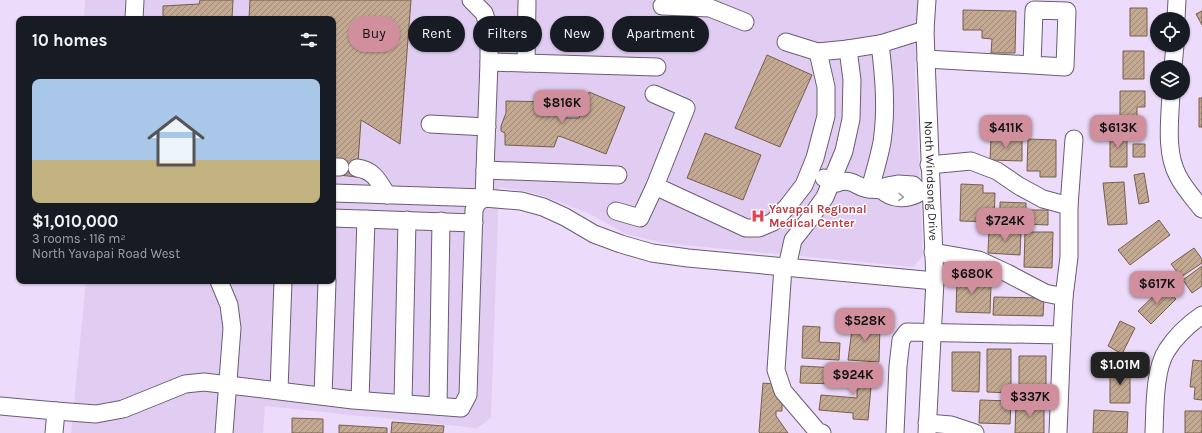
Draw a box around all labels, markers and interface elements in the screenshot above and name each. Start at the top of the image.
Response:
map controls [1150,12,1190,100]
button: locate [1150,12,1190,52]
chip: Buy [348,16,400,52]
chip: Rent [408,16,465,52]
chip: Filters [473,16,542,52]
chip: New [550,16,604,52]
chip: Apartment [612,16,709,52]
icon: filters [298,29,320,51]
text: 10 homes [32,30,107,50]
button: layers [1150,60,1190,100]
pin: $816K [534,90,590,124]
text: $816K [543,95,581,110]
icon: home [140,105,212,177]
pin: $411K [978,115,1034,149]
pin: $613K [1090,115,1146,149]
street label: North Windsong Drive [922,120,940,241]
text: $411K [989,120,1023,135]
text: $613K [1099,120,1137,135]
one-way arrow [898,193,904,201]
place label: Yavapai Regional Medical Center [769,202,867,230]
hospital icon: Yavapai Regional Medical Center [750,208,766,224]
pin: $724K [977,208,1033,242]
text: $1,010,000 [32,211,118,231]
text: $724K [985,213,1025,228]
text: 3 rooms · 116 m² [32,231,126,246]
text: North Yavapai Road West [32,246,180,261]
pin: $680K [944,261,1000,295]
text: $680K [951,266,993,281]
pin: $617K [1129,271,1185,305]
text: $617K [1139,276,1175,291]
pin: $528K [837,308,893,342]
text: $528K [844,313,886,328]
pin: $1.01M [1087,352,1153,386]
text: $1.01M [1100,357,1140,372]
pin: $924K [825,362,881,396]
text: $924K [833,367,874,382]
pin: $337K [1002,384,1058,418]
text: $337K [1010,389,1050,404]

